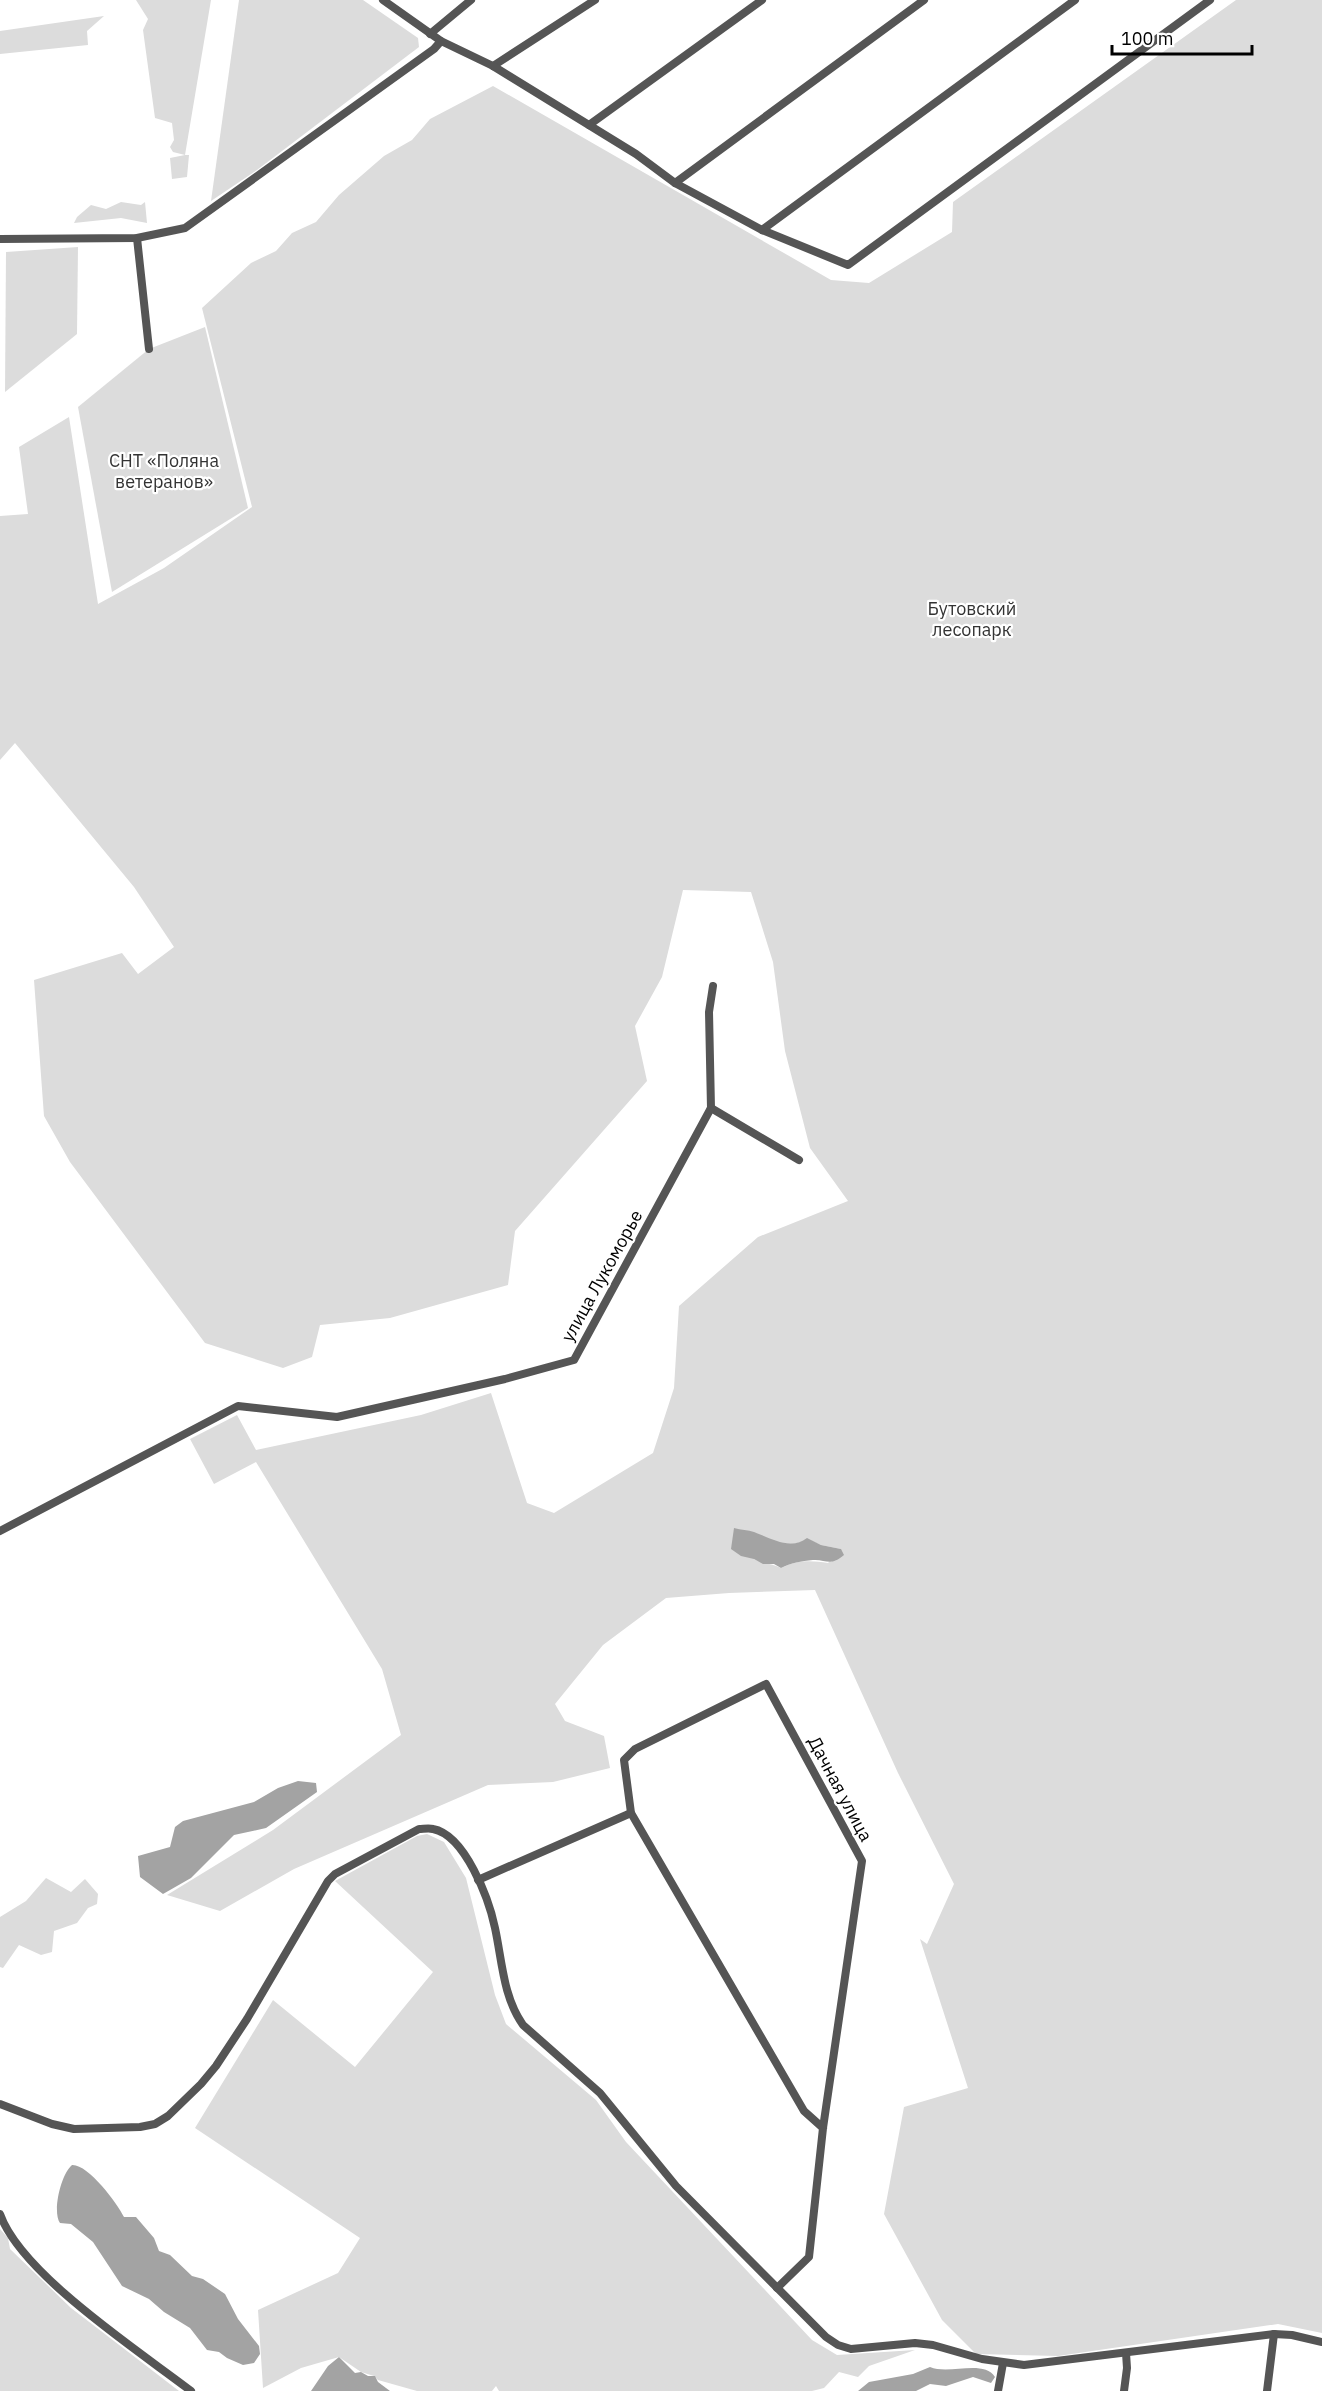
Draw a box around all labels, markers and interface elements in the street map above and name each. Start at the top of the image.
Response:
scale bar [1112,18,1252,56]
text: 100 m [1121,27,1173,50]
park label: СНТ «Поляна ветеранов» [109,449,219,493]
park label: Бутовский лесопарк [928,597,1016,641]
street label: улица Лукоморье [556,1206,647,1346]
street label: Дачная улица [803,1732,878,1846]

